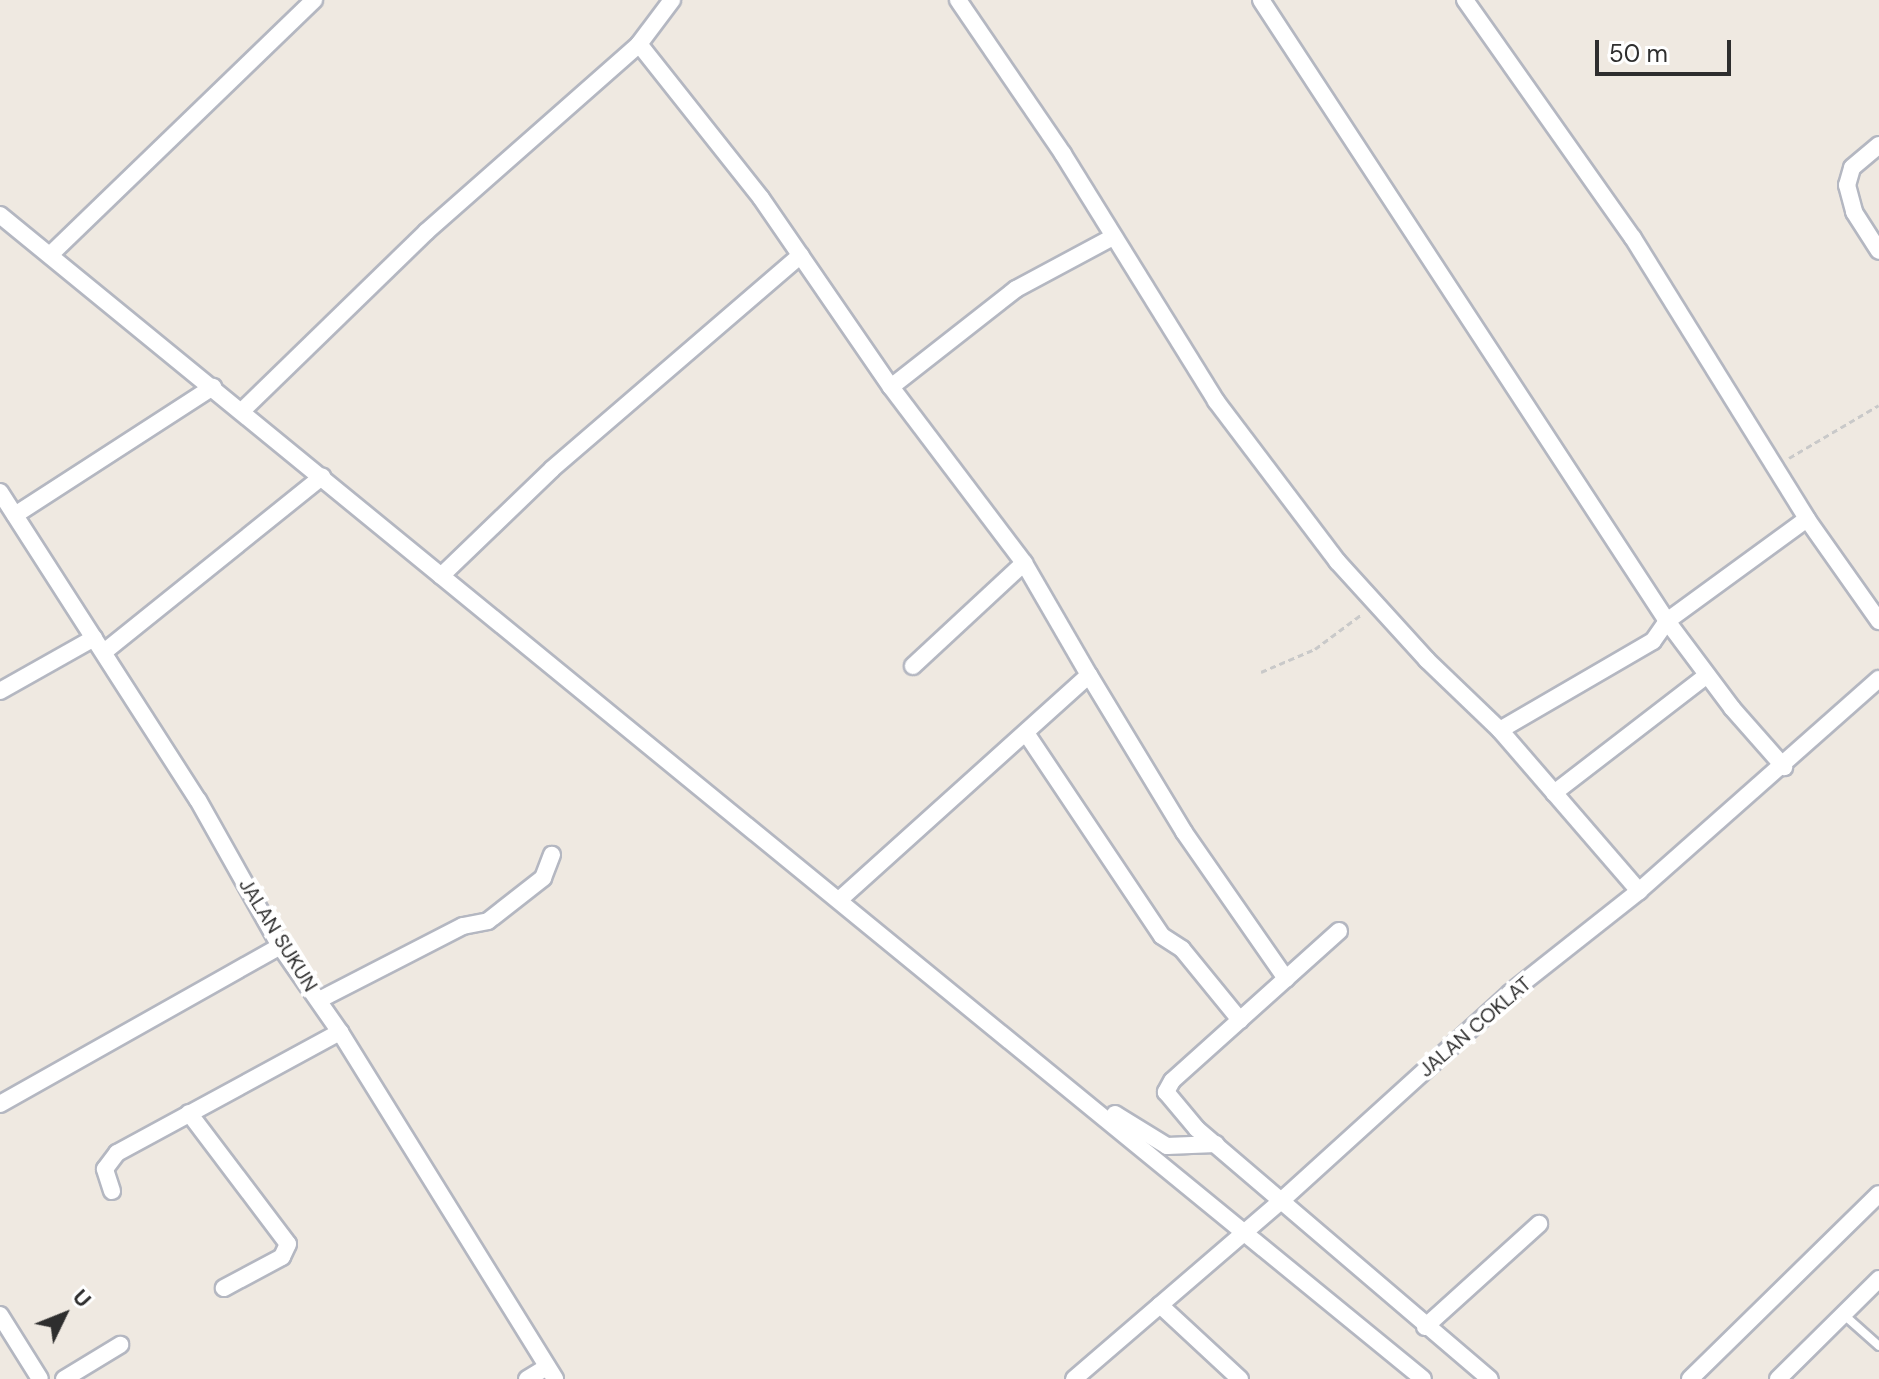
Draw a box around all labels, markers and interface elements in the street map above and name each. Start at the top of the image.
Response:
scale bar [1599,24,1735,74]
text: 50 m [1609,38,1668,69]
street label: JALAN SUKUN [234,874,322,996]
street label: JALAN COKLAT [1414,972,1536,1082]
north arrow [24,1275,104,1355]
text: U [66,1283,98,1314]

